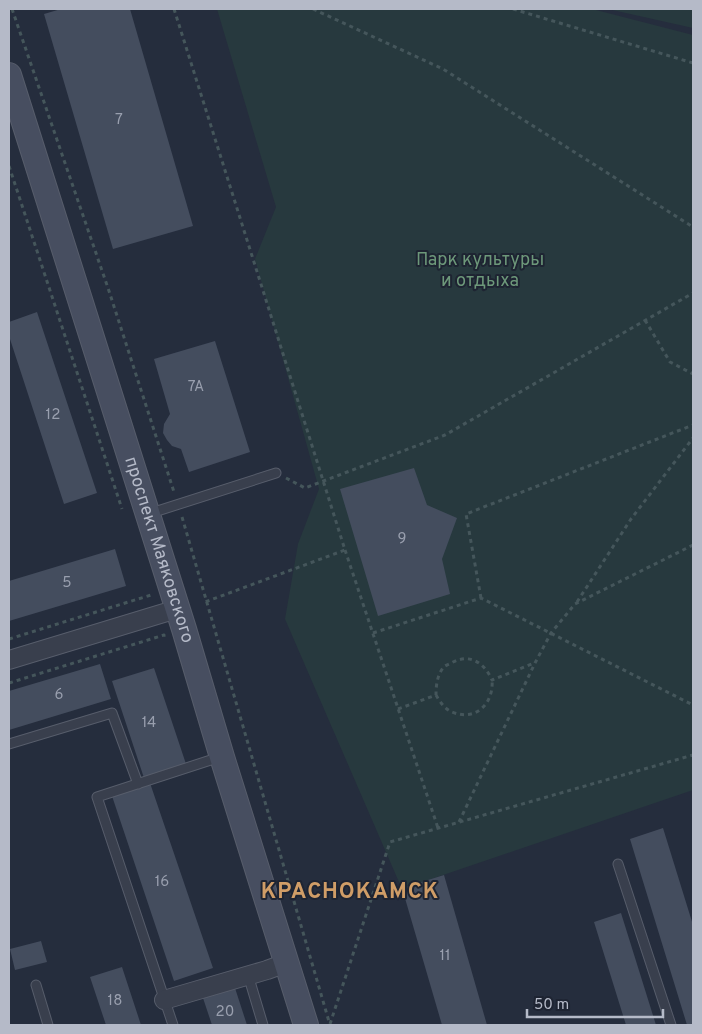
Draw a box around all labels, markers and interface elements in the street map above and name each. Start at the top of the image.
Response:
house number: 7 [115,111,123,130]
park label: Парк культуры и отдыха [416,249,544,293]
house number: 7А [188,378,204,397]
house number: 12 [46,406,60,425]
street label: проспект Маяковского [119,454,199,646]
house number: 9 [398,530,406,549]
house number: 5 [62,574,72,593]
house number: 6 [55,686,64,705]
house number: 14 [142,714,156,733]
house number: 16 [155,873,169,892]
district label: КРАСНОКАМСК [261,879,439,906]
house number: 11 [439,947,451,966]
scale bar [527,986,663,1018]
house number: 18 [108,992,122,1011]
text: 50 m [534,996,569,1015]
house number: 20 [216,1003,234,1022]

